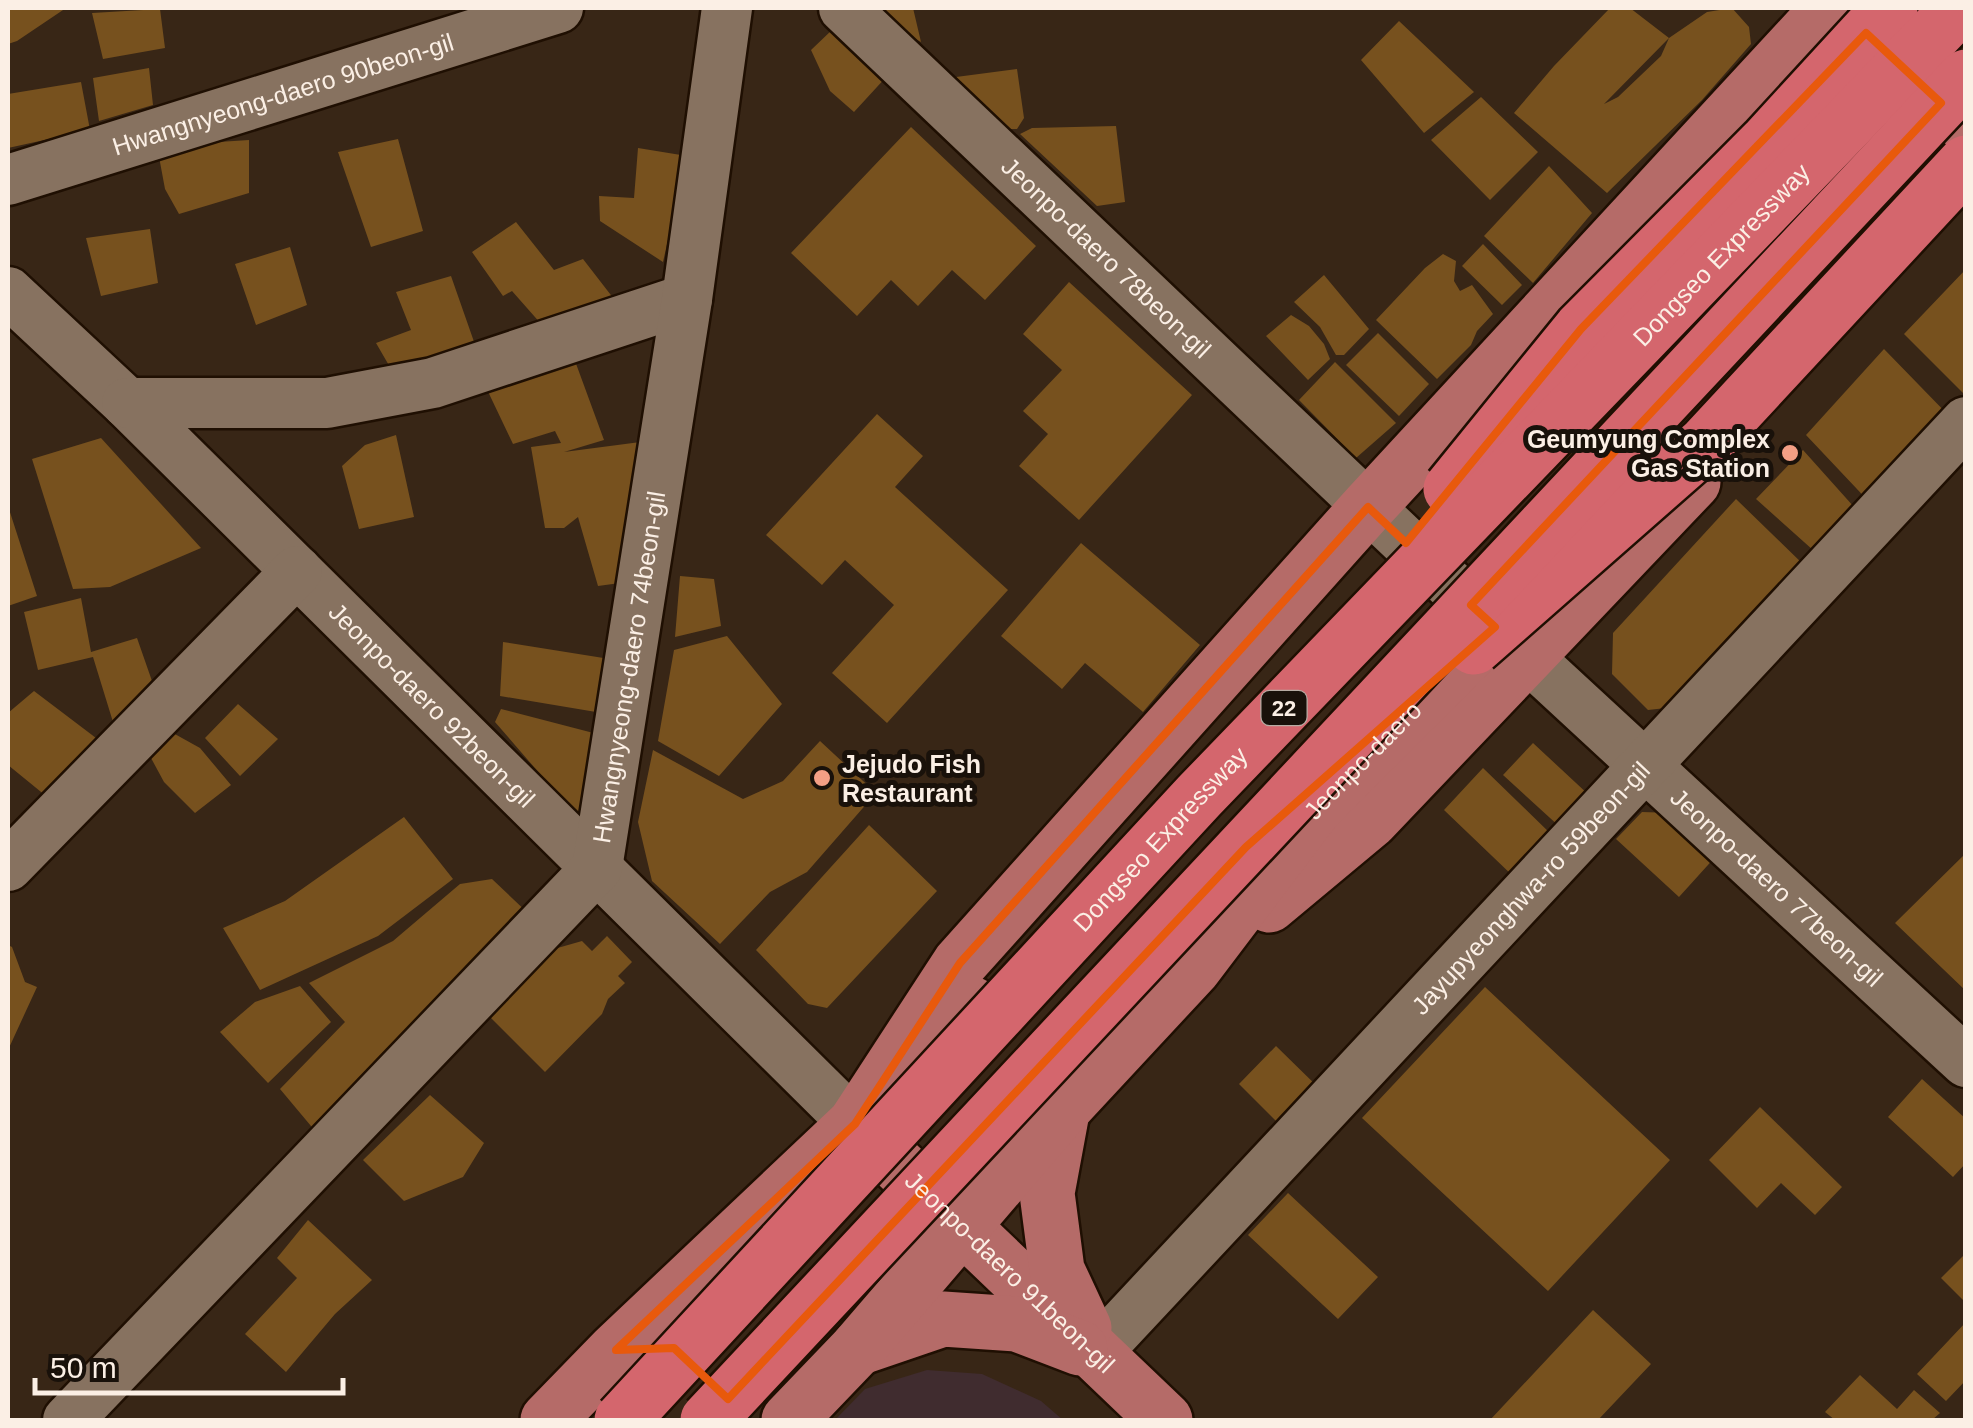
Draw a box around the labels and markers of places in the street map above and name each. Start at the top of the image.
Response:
place label: Geumyung Complex Gas Station [1527,425,1770,482]
marker: Geumyung Complex Gas Station [1779,442,1801,464]
place label: Jejudo Fish Restaurant [842,750,981,807]
marker: Jejudo Fish Restaurant [811,767,833,789]

